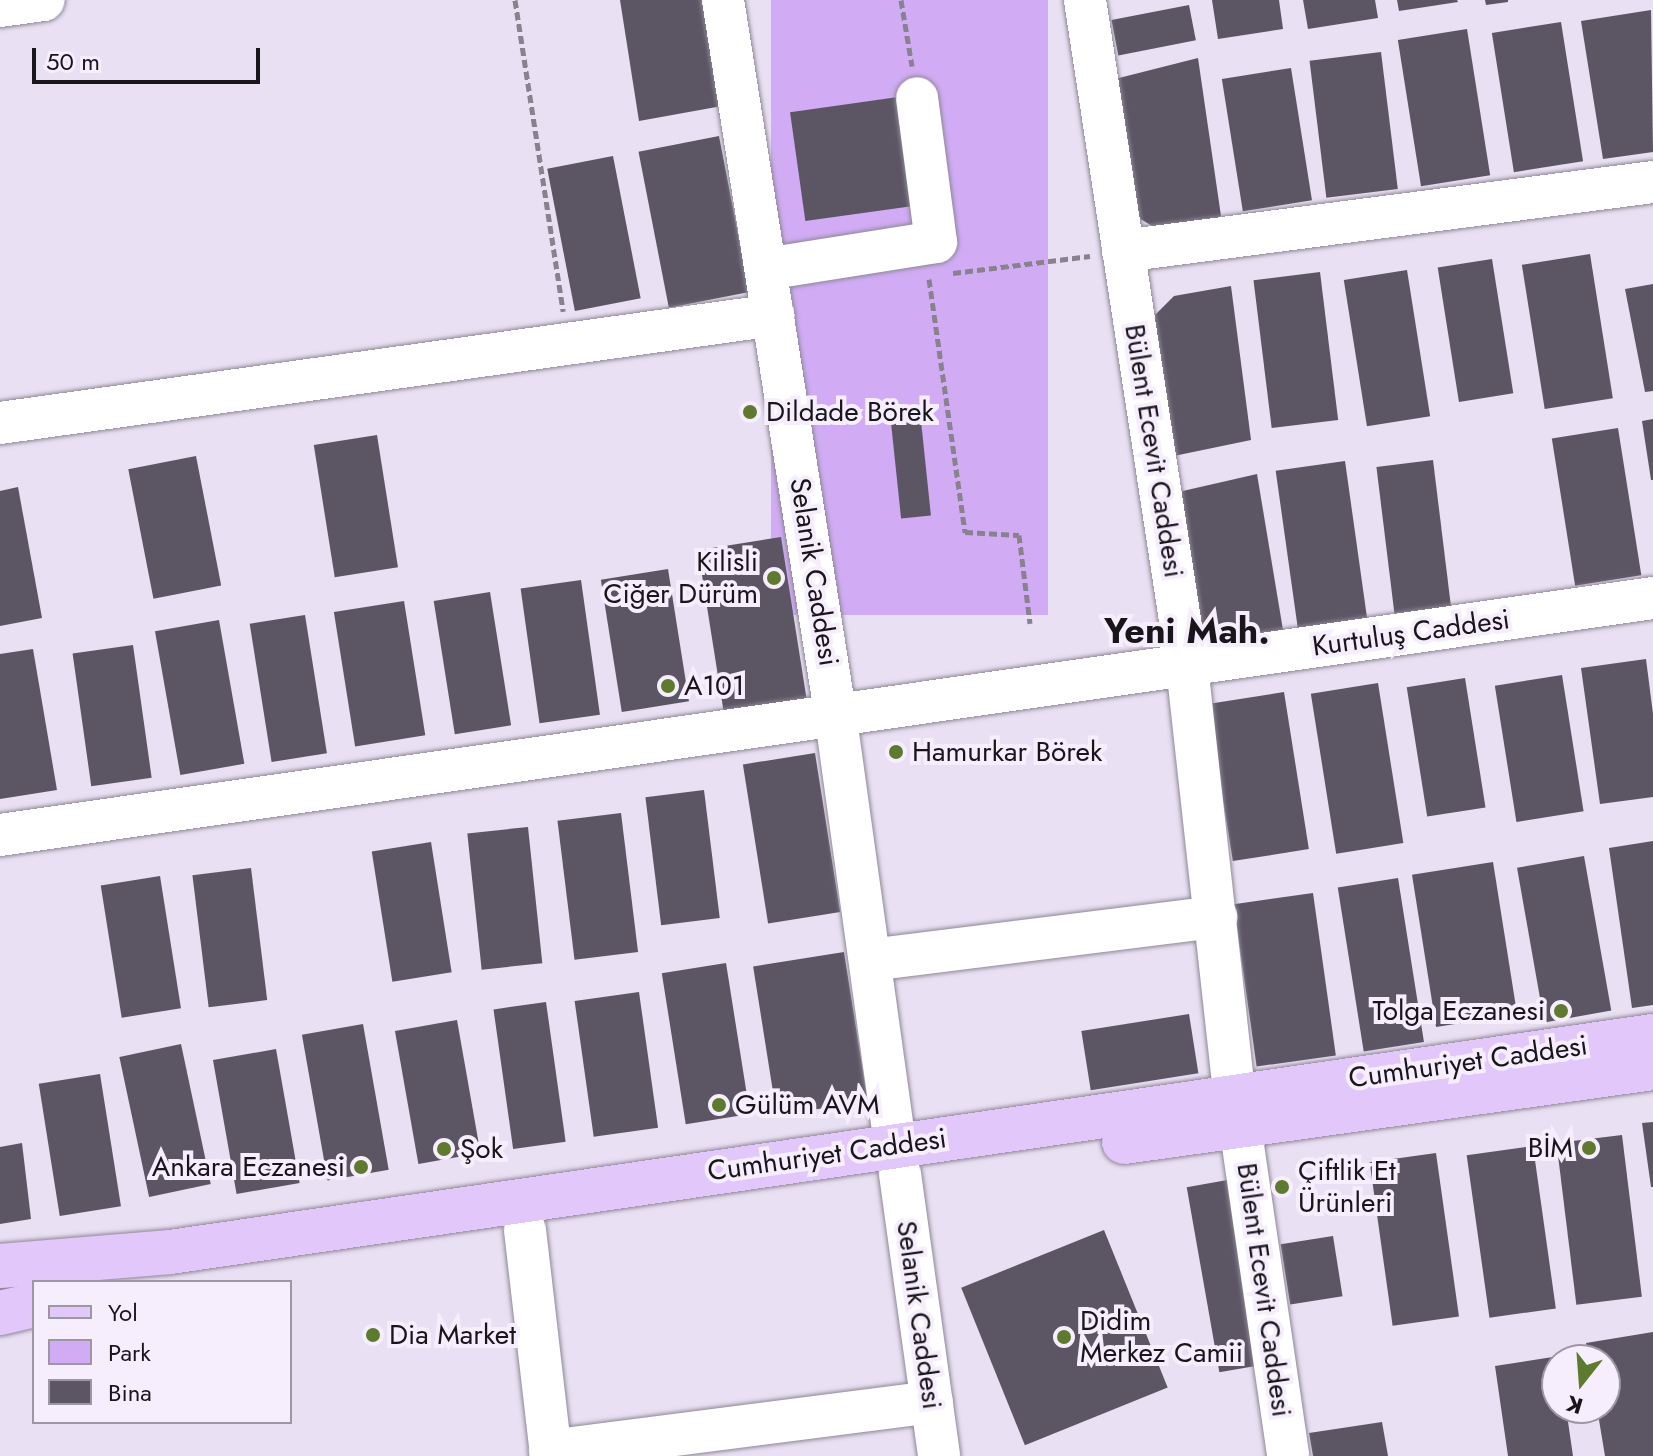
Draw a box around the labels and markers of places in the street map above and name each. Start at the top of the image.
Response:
place label: Dildade Börek [766,395,934,429]
marker: Dildade Börek [741,403,759,421]
place label: Kilisli Ciğer Dürüm [603,545,758,611]
marker: Kilisli Ciğer Dürüm [765,569,783,587]
place label: A101 [684,669,744,703]
marker: A101 [659,677,677,695]
place label: Hamurkar Börek [912,735,1102,769]
marker: Hamurkar Börek [887,743,905,761]
place label: Tolga Eczanesi [1372,994,1545,1028]
marker: Tolga Eczanesi [1552,1002,1570,1020]
place label: Gülüm AVM [735,1088,880,1122]
marker: Gülüm AVM [710,1096,728,1114]
place label: BİM [1528,1131,1573,1165]
place label: Şok [460,1132,503,1166]
marker: BİM [1580,1139,1598,1157]
marker: Şok [435,1140,453,1158]
place label: Ankara Eczanesi [152,1150,345,1184]
place label: Çiftlik Et Ürünleri [1298,1154,1396,1220]
marker: Ankara Eczanesi [352,1158,370,1176]
marker: Çiftlik Et Ürünleri [1273,1178,1291,1196]
place label: Didim Merkez Camii [1080,1304,1243,1370]
place label: Dia Market [389,1318,516,1352]
marker: Dia Market [364,1326,382,1344]
marker: Didim Merkez Camii [1055,1328,1073,1346]

